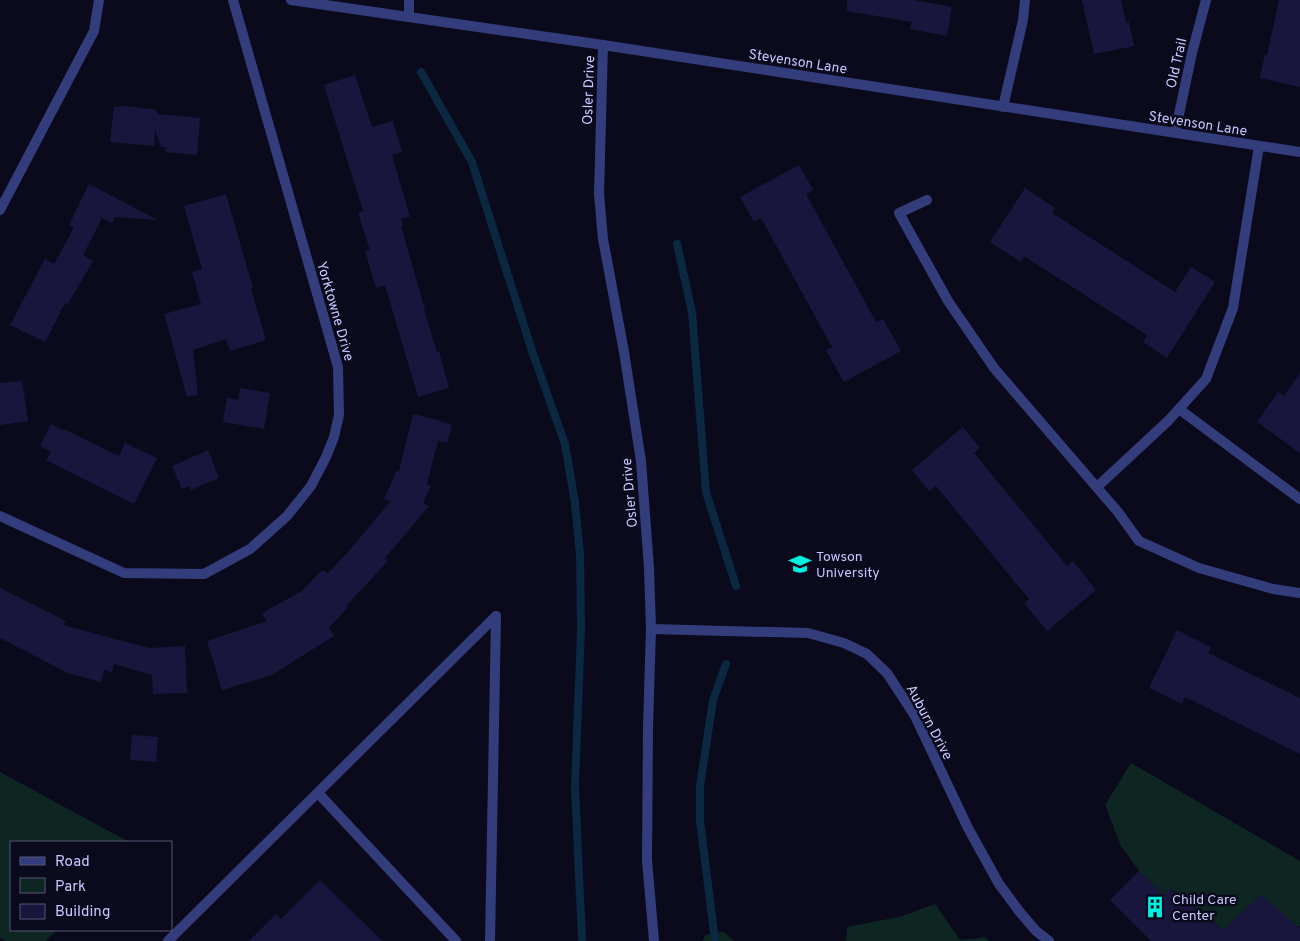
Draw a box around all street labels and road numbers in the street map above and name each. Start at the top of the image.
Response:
street label: Old Trail [1163,36,1192,90]
street label: Stevenson Lane [747,46,848,79]
street label: Osler Drive [580,55,599,125]
street label: Stevenson Lane [1147,108,1248,141]
street label: Yorktowne Drive [312,260,357,363]
street label: Osler Drive [619,457,642,528]
street label: Auburn Drive [902,682,956,763]

